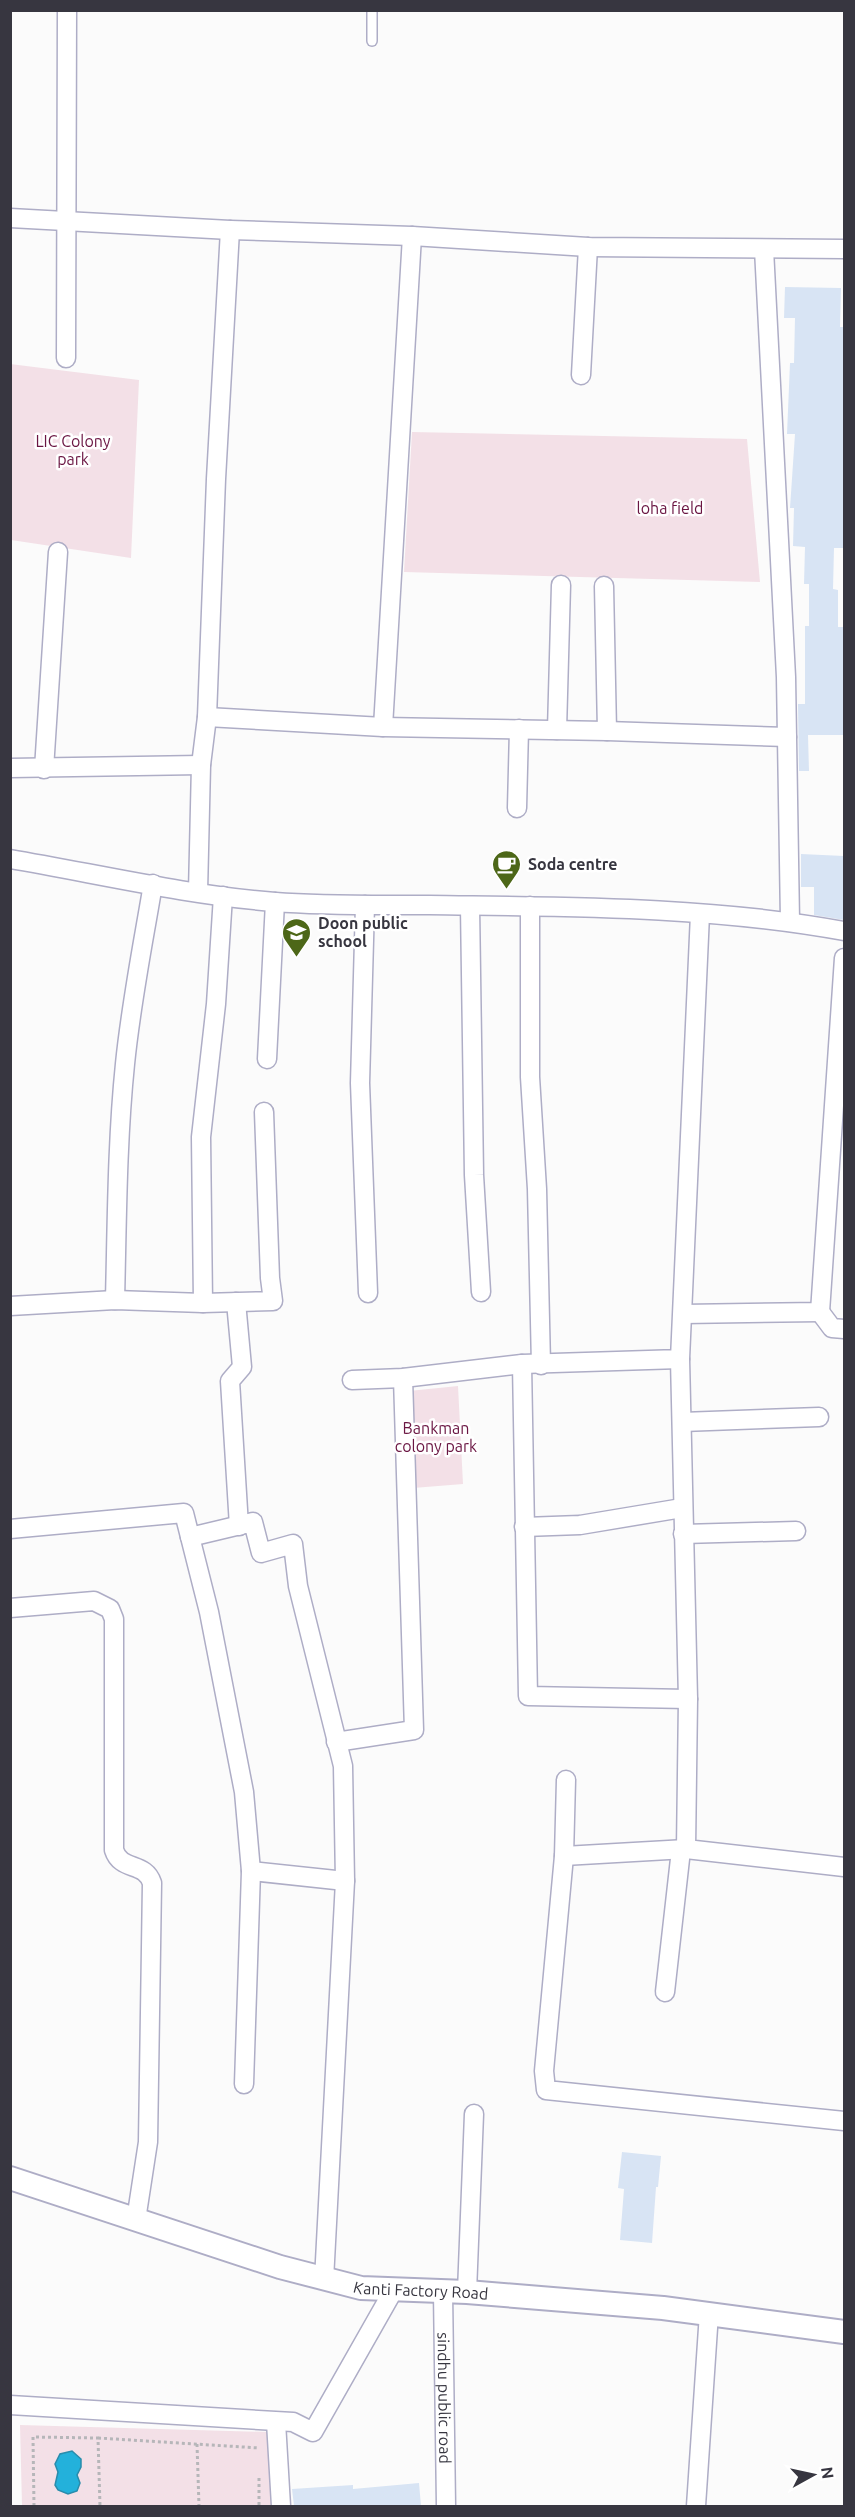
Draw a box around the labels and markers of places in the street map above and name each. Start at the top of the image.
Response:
cafe icon: Soda centre [491,848,523,890]
place label: Soda centre [528,855,617,873]
place label: Doon public school [318,914,408,950]
school or university icon: Doon public school [281,916,313,958]

